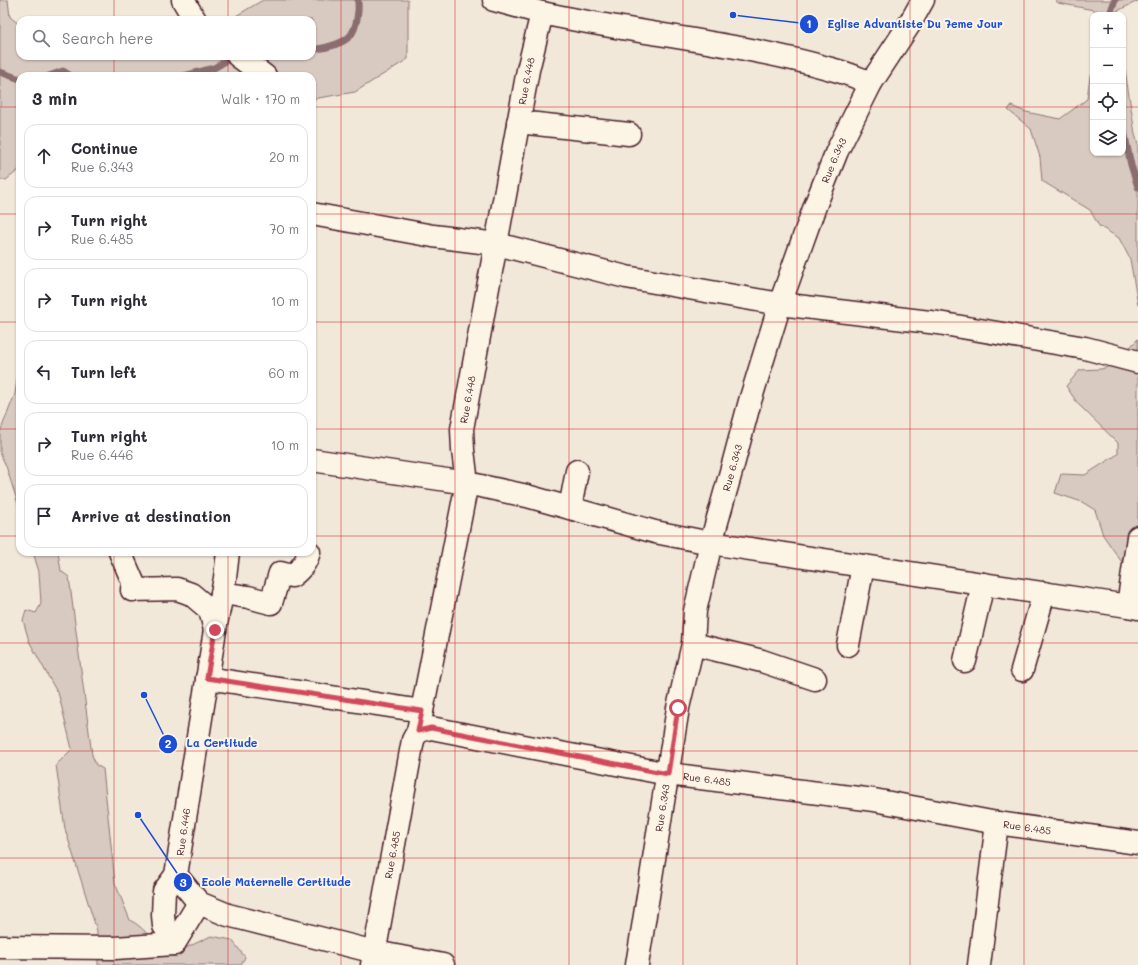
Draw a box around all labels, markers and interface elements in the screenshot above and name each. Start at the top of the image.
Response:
callout: Eglise Advantiste Du 7eme Jour [799,12,1011,35]
map controls [1090,12,1126,156]
button: + [1090,12,1126,48]
text: 1 [806,15,812,31]
search box [16,16,316,60]
text: Eglise Advantiste Du 7eme Jour [827,16,1003,31]
icon: search [30,27,52,49]
text: Search here [62,28,153,48]
button: − [1090,48,1126,84]
street label: Rue 6.448 [515,56,538,106]
button: locate [1090,84,1126,120]
text: 3 min [32,87,77,109]
text: Walk · 170 m [221,90,300,107]
button: layers [1090,120,1126,156]
street label: Rue 6.343 [818,135,850,185]
text: Continue [71,138,138,158]
icon: ahead [33,145,55,167]
text: 20 m [269,148,299,165]
text: Rue 6.343 [71,158,133,175]
text: Turn right [71,210,148,230]
icon: right [33,217,55,239]
text: 70 m [269,220,299,237]
text: Rue 6.485 [71,230,133,247]
icon: right [33,289,55,311]
text: Turn right [71,290,148,310]
text: 10 m [271,292,299,309]
icon: left [33,361,55,383]
text: Turn left [71,362,136,382]
text: 60 m [269,364,299,381]
street label: Rue 6.448 [456,375,479,424]
text: Turn right [71,426,148,446]
icon: right [33,433,55,455]
text: 10 m [271,436,299,453]
street label: Rue 6.343 [719,443,745,493]
text: Rue 6.446 [71,446,133,463]
icon: arrive [33,505,55,527]
text: Arrive at destination [71,506,231,526]
route end [206,621,224,639]
route start [669,699,687,717]
callout: La Certitude [158,732,265,755]
text: 2 [165,735,172,751]
text: La Certitude [187,735,258,750]
street label: Rue 6.485 [682,769,732,789]
street label: Rue 6.343 [651,783,673,833]
street label: Rue 6.446 [173,807,193,857]
street label: Rue 6.485 [1002,817,1052,838]
street label: Rue 6.485 [381,830,403,880]
callout: Ecole Maternelle Certitude [173,871,359,894]
text: 3 [179,874,187,890]
text: Ecole Maternelle Certitude [201,874,351,889]

